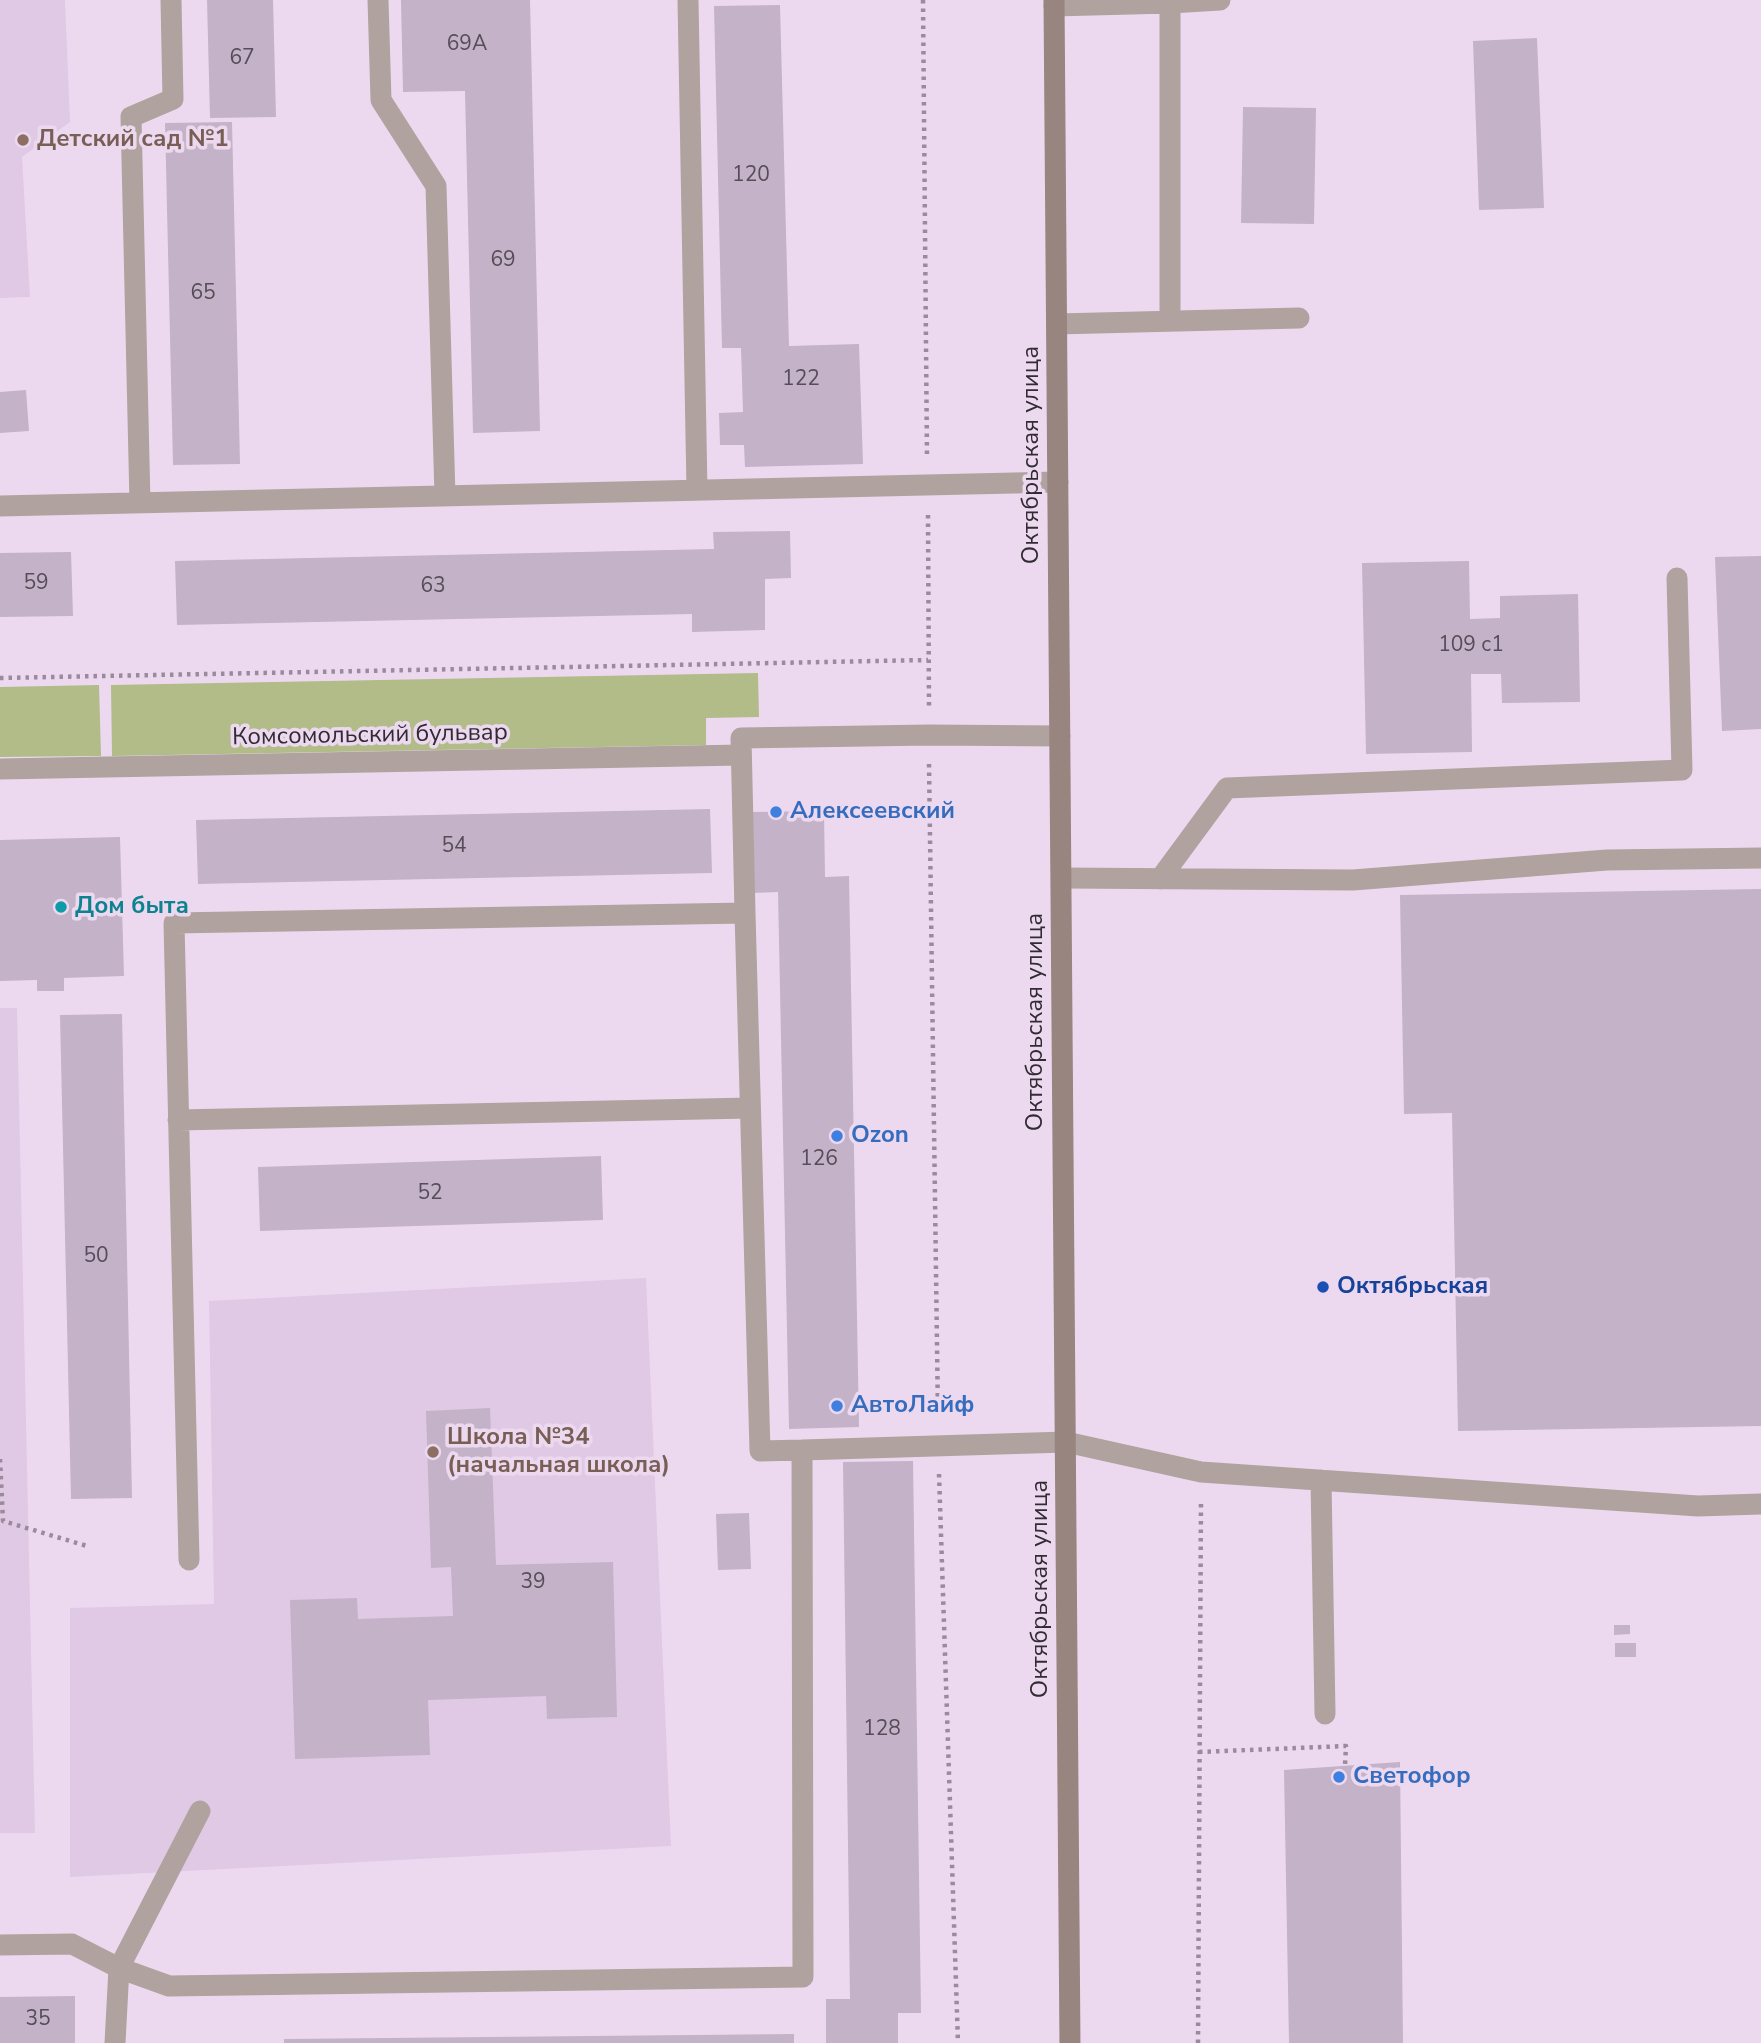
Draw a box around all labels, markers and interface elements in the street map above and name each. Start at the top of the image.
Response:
house number: 69А [447,32,487,58]
house number: 67 [229,46,255,72]
place label: Детский сад №1 [37,126,229,154]
marker: Детский сад №1 [15,132,31,148]
house number: 120 [732,163,770,189]
house number: 69 [490,248,516,274]
house number: 65 [190,281,216,307]
street label: Октябрьская улица [1018,346,1046,564]
house number: 122 [782,367,820,393]
house number: 59 [23,571,49,597]
house number: 63 [420,574,446,600]
house number: 109 с1 [1438,633,1504,659]
street label: Комсомольский бульвар [232,719,508,753]
place label: Алексеевский [790,798,955,826]
marker: Алексеевский [768,804,784,820]
house number: 54 [441,834,467,860]
place label: Дом быта [75,893,189,921]
marker: Дом быта [53,899,69,915]
street label: Октябрьская улица [1022,913,1050,1131]
place label: Ozon [851,1122,909,1150]
marker: Ozon [829,1128,845,1144]
house number: 126 [800,1147,838,1173]
house number: 52 [417,1181,443,1207]
house number: 50 [83,1244,109,1270]
place label: Октябрьская [1337,1273,1488,1301]
marker: Октябрьская [1315,1279,1331,1295]
place label: АвтоЛайф [851,1392,974,1420]
marker: АвтоЛайф [829,1398,845,1414]
place label: Школа №34 (начальная школа) [447,1424,670,1480]
marker: Школа №34 (начальная школа) [425,1444,441,1460]
street label: Октябрьская улица [1027,1480,1055,1698]
house number: 39 [520,1570,546,1596]
house number: 128 [863,1717,901,1743]
place label: Светофор [1353,1763,1471,1791]
marker: Светофор [1331,1769,1347,1785]
house number: 35 [25,2007,51,2033]

